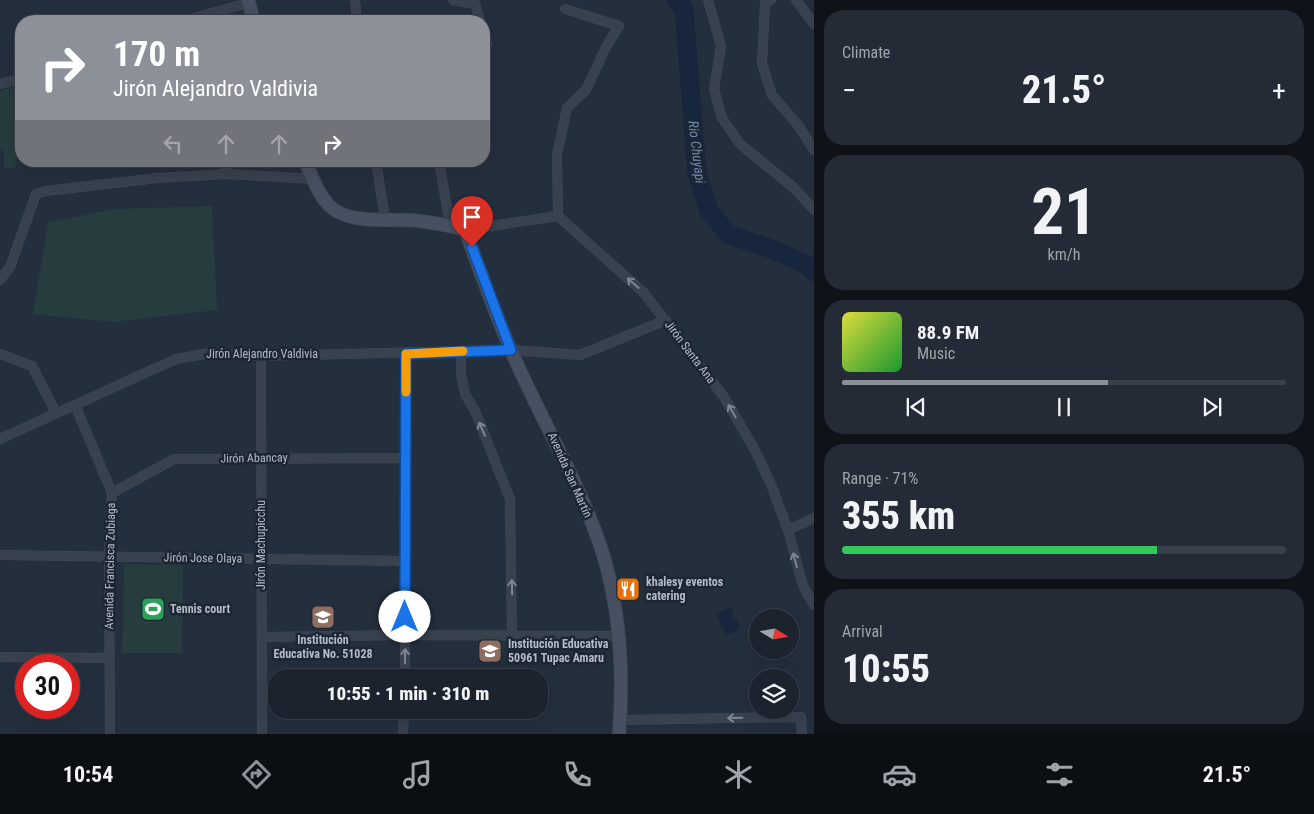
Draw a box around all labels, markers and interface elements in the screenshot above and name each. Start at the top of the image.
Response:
text: 170 m [113,34,200,75]
icon: right [30,35,95,100]
text: Climate [842,43,890,62]
text: 21.5° [1022,68,1106,112]
text: − [842,74,856,107]
text: + [1272,74,1286,107]
text: Jirón Alejandro Valdivia [113,76,318,101]
water label: Rio Chuyapi [685,120,709,185]
icon: left [159,130,187,158]
icon: ahead [212,130,240,158]
icon: ahead [265,130,293,158]
icon: right [318,130,346,158]
text: 21 [1031,174,1097,250]
pin [451,196,493,247]
icon: arrive [458,203,486,231]
text: km/h [1048,245,1080,264]
one-way arrow [627,278,640,289]
street label: Jirón Santa Ana [662,318,718,386]
text: 88.9 FM [917,321,979,344]
text: Music [917,344,955,363]
street label: Jirón Alejandro Valdivia [206,347,318,361]
icon: previous [902,393,930,421]
icon: pause [1050,393,1078,421]
icon: next [1198,393,1226,421]
one-way arrow [727,405,737,419]
one-way arrow [477,422,486,438]
street label: Avenida San Martín [545,430,595,520]
street label: Jirón Abancay [220,450,288,466]
text: Range · 71% [842,469,918,488]
text: 355 km [842,494,955,538]
street label: Jirón Machupicchu [254,500,268,590]
street label: Avenida Francisca Zubiaga [102,502,118,630]
street label: Jirón Jose Olaya [164,550,243,566]
one-way arrow [790,553,799,569]
place label: khalesy eventos catering [646,575,724,603]
restaurant icon: khalesy eventos catering [615,576,641,602]
one-way arrow [507,579,516,595]
position arrow [378,590,430,642]
sports icon: Tennis court [140,596,166,622]
place label: Tennis court [170,602,230,616]
school or university icon: Institución Educativa No. 51028 [310,604,336,630]
north arrow [749,609,799,659]
map controls [749,609,799,719]
text: Arrival [842,622,883,641]
place label: Institución Educativa No. 51028 [273,633,373,661]
place label: Institución Educativa 50961 Tupac Amaru [508,637,609,665]
school or university icon: Institución Educativa 50961 Tupac Amaru [477,638,503,664]
text: 10:55 [842,647,930,691]
one-way arrow [400,649,410,665]
speed limit sign: 30 [15,654,80,719]
button: layers [749,669,799,719]
text: 10:55 · 1 min · 310 m [327,682,489,705]
one-way arrow [727,713,744,723]
icon: directions [239,757,274,792]
icon: music [400,757,435,792]
icon: phone [560,757,595,792]
icon: climate [721,757,756,792]
icon: car [882,757,917,792]
icon: filters [1042,757,1077,792]
text: 10:54 [63,762,113,787]
text: 21.5° [1203,762,1251,787]

